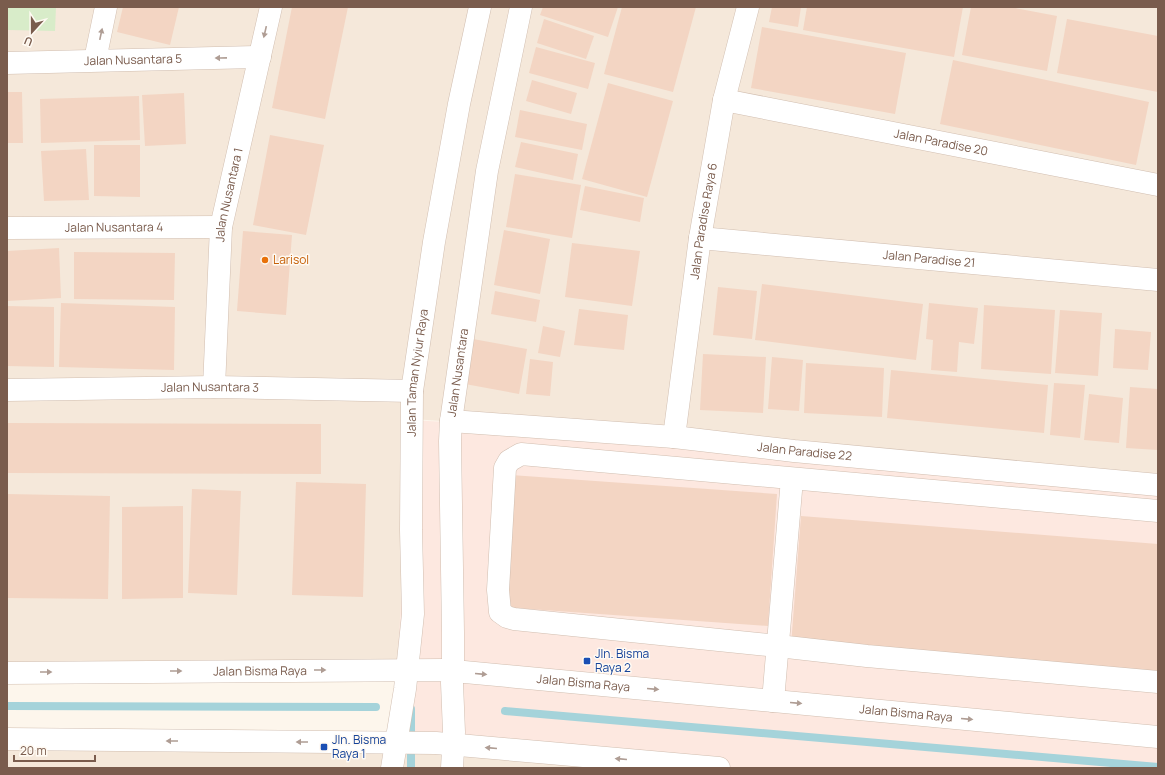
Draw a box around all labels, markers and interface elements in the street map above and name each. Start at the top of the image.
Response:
north arrow [12,12,52,52]
one-way arrow [262,26,268,38]
one-way arrow [98,28,104,40]
text: U [22,33,35,50]
street label: Jalan Nusantara 5 [84,50,182,69]
one-way arrow [215,54,227,61]
street label: Jalan Paradise 20 [892,124,989,160]
street label: Jalan Nusantara 1 [211,146,247,243]
street label: Jalan Paradise Raya 6 [686,161,721,280]
street label: Jalan Nusantara 4 [65,218,163,236]
street label: Jalan Paradise 21 [882,246,976,271]
place label: Larisol [273,251,309,268]
marker: Larisol [260,255,270,265]
street label: Jalan Taman Nyiur Raya [403,308,432,437]
street label: Jalan Nusantara [443,327,472,418]
street label: Jalan Nusantara 3 [161,378,259,396]
street label: Jalan Paradise 22 [756,438,853,464]
place label: Jln. Bisma Raya 2 [595,645,649,676]
marker: Jln. Bisma Raya 2 [582,656,592,666]
street label: Jalan Bisma Raya [213,662,307,680]
one-way arrow [314,667,327,673]
one-way arrow [170,668,183,674]
one-way arrow [40,669,53,675]
one-way arrow [475,670,487,677]
street label: Jalan Bisma Raya [536,670,631,695]
one-way arrow [647,686,659,693]
one-way arrow [790,699,802,706]
street label: Jalan Bisma Raya [859,700,953,726]
one-way arrow [961,716,973,722]
place label: Jln. Bisma Raya 1 [332,731,386,762]
scale bar [14,737,95,763]
one-way arrow [165,738,178,744]
one-way arrow [295,739,308,745]
text: 20 m [20,742,47,759]
marker: Jln. Bisma Raya 1 [319,742,329,752]
one-way arrow [485,744,497,751]
one-way arrow [615,756,627,763]

